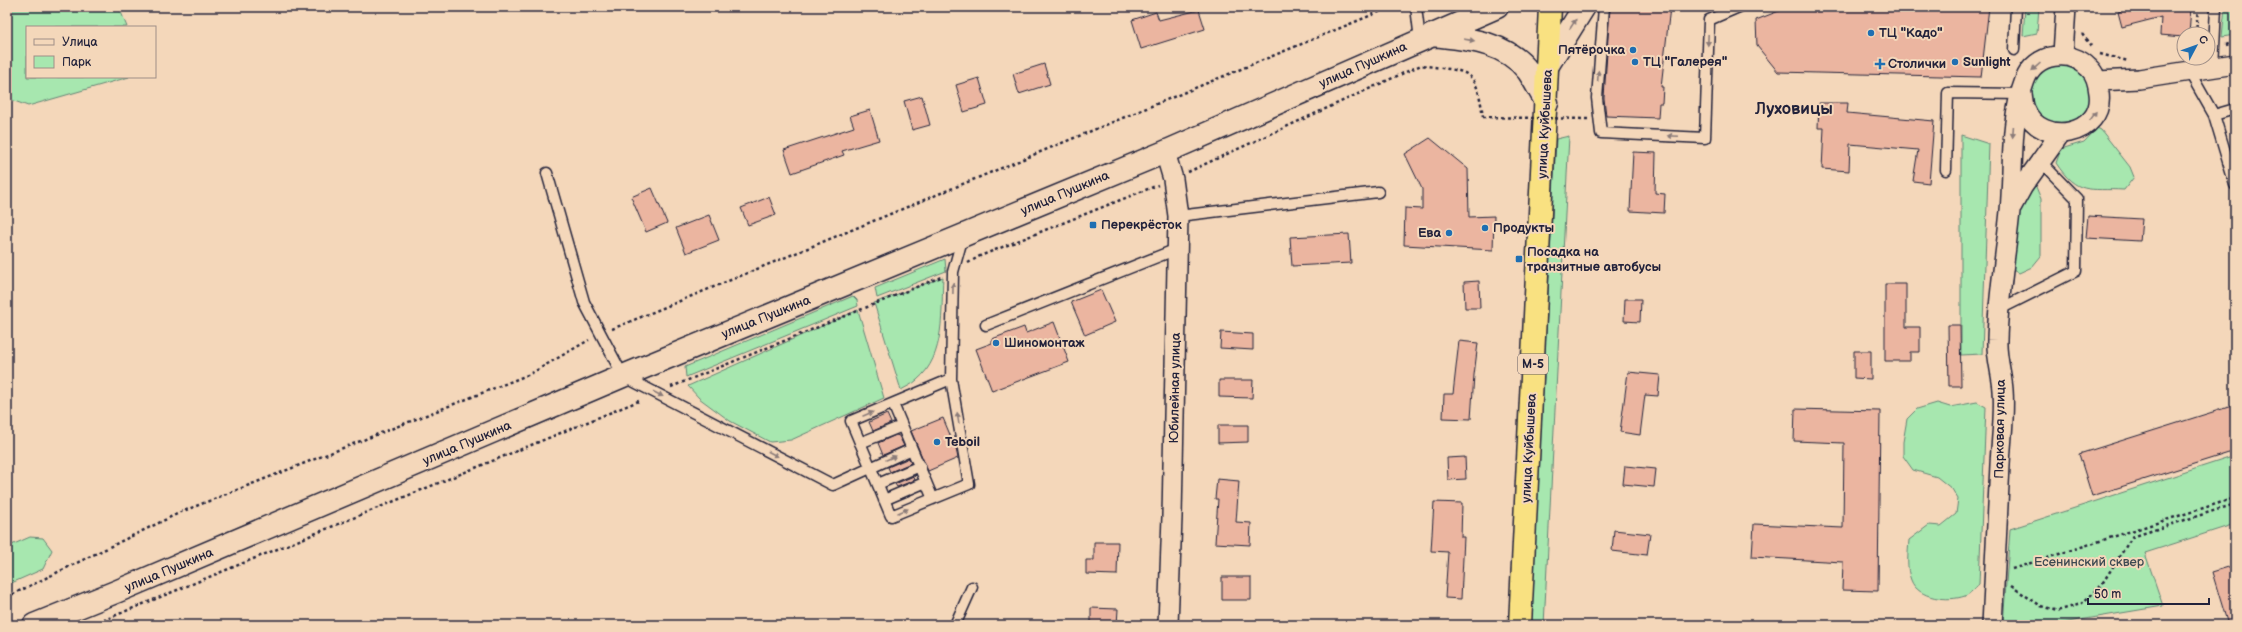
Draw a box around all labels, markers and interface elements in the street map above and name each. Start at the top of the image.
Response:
one-way arrow [1569,19,1577,29]
place label: ТЦ "Кадо" [1879,25,1943,41]
legend [26,26,156,78]
north arrow [2176,26,2216,66]
marker: ТЦ "Кадо" [1866,28,1876,38]
text: С [2196,33,2211,47]
one-way arrow [1705,34,1711,47]
text: Улица [62,35,98,50]
one-way arrow [1463,37,1476,43]
street label: улица Пушкина [1317,38,1410,92]
place label: Пятёрочка [1558,42,1625,58]
marker: Пятёрочка [1628,45,1638,55]
place label: ТЦ "Галерея" [1643,54,1728,70]
place label: Sunlight [1963,54,2011,70]
text: Парк [62,55,92,70]
place label: Столички [1888,56,1946,72]
marker: ТЦ "Галерея" [1630,57,1640,67]
marker: Sunlight [1950,57,1960,67]
marker: Столички [1875,59,1885,69]
one-way arrow [2031,62,2041,71]
street label: улица Куйбышева [1534,69,1556,179]
one-way arrow [1595,70,1602,82]
district label: Луховицы [1754,99,1833,119]
one-way arrow [2089,111,2097,121]
one-way arrow [2010,126,2017,138]
one-way arrow [1667,133,1679,140]
street label: улица Пушкина [1018,167,1112,219]
place label: Перекрёсток [1101,217,1183,233]
marker: Перекрёсток [1088,220,1098,230]
place label: Продукты [1493,220,1554,236]
marker: Продукты [1480,223,1490,233]
place label: Ева [1418,225,1441,241]
marker: Ева [1444,228,1454,238]
place label: Посадка на транзитные автобусы [1527,244,1661,275]
marker: Посадка на транзитные автобусы [1514,254,1524,264]
one-way arrow [950,281,956,294]
street label: улица Пушкина [719,292,813,342]
street label: Юбилейная улица [1166,332,1184,444]
place label: Шиномонтаж [1004,335,1085,351]
marker: Шиномонтаж [991,338,1001,348]
road number: М-5 [1518,354,1548,374]
street label: Парковая улица [1991,379,2009,479]
one-way arrow [652,390,663,397]
street label: улица Куйбышева [1518,393,1540,503]
one-way arrow [862,411,874,417]
one-way arrow [954,412,960,424]
street label: улица Пушкина [420,417,514,469]
place label: Teboil [945,434,980,450]
marker: Teboil [932,437,942,447]
one-way arrow [767,450,779,457]
one-way arrow [886,454,898,460]
one-way arrow [898,508,910,514]
street label: улица Пушкина [122,544,216,596]
park label: Есенинский сквер [2034,554,2145,570]
scale bar [2088,580,2209,606]
text: 50 m [2094,587,2121,602]

